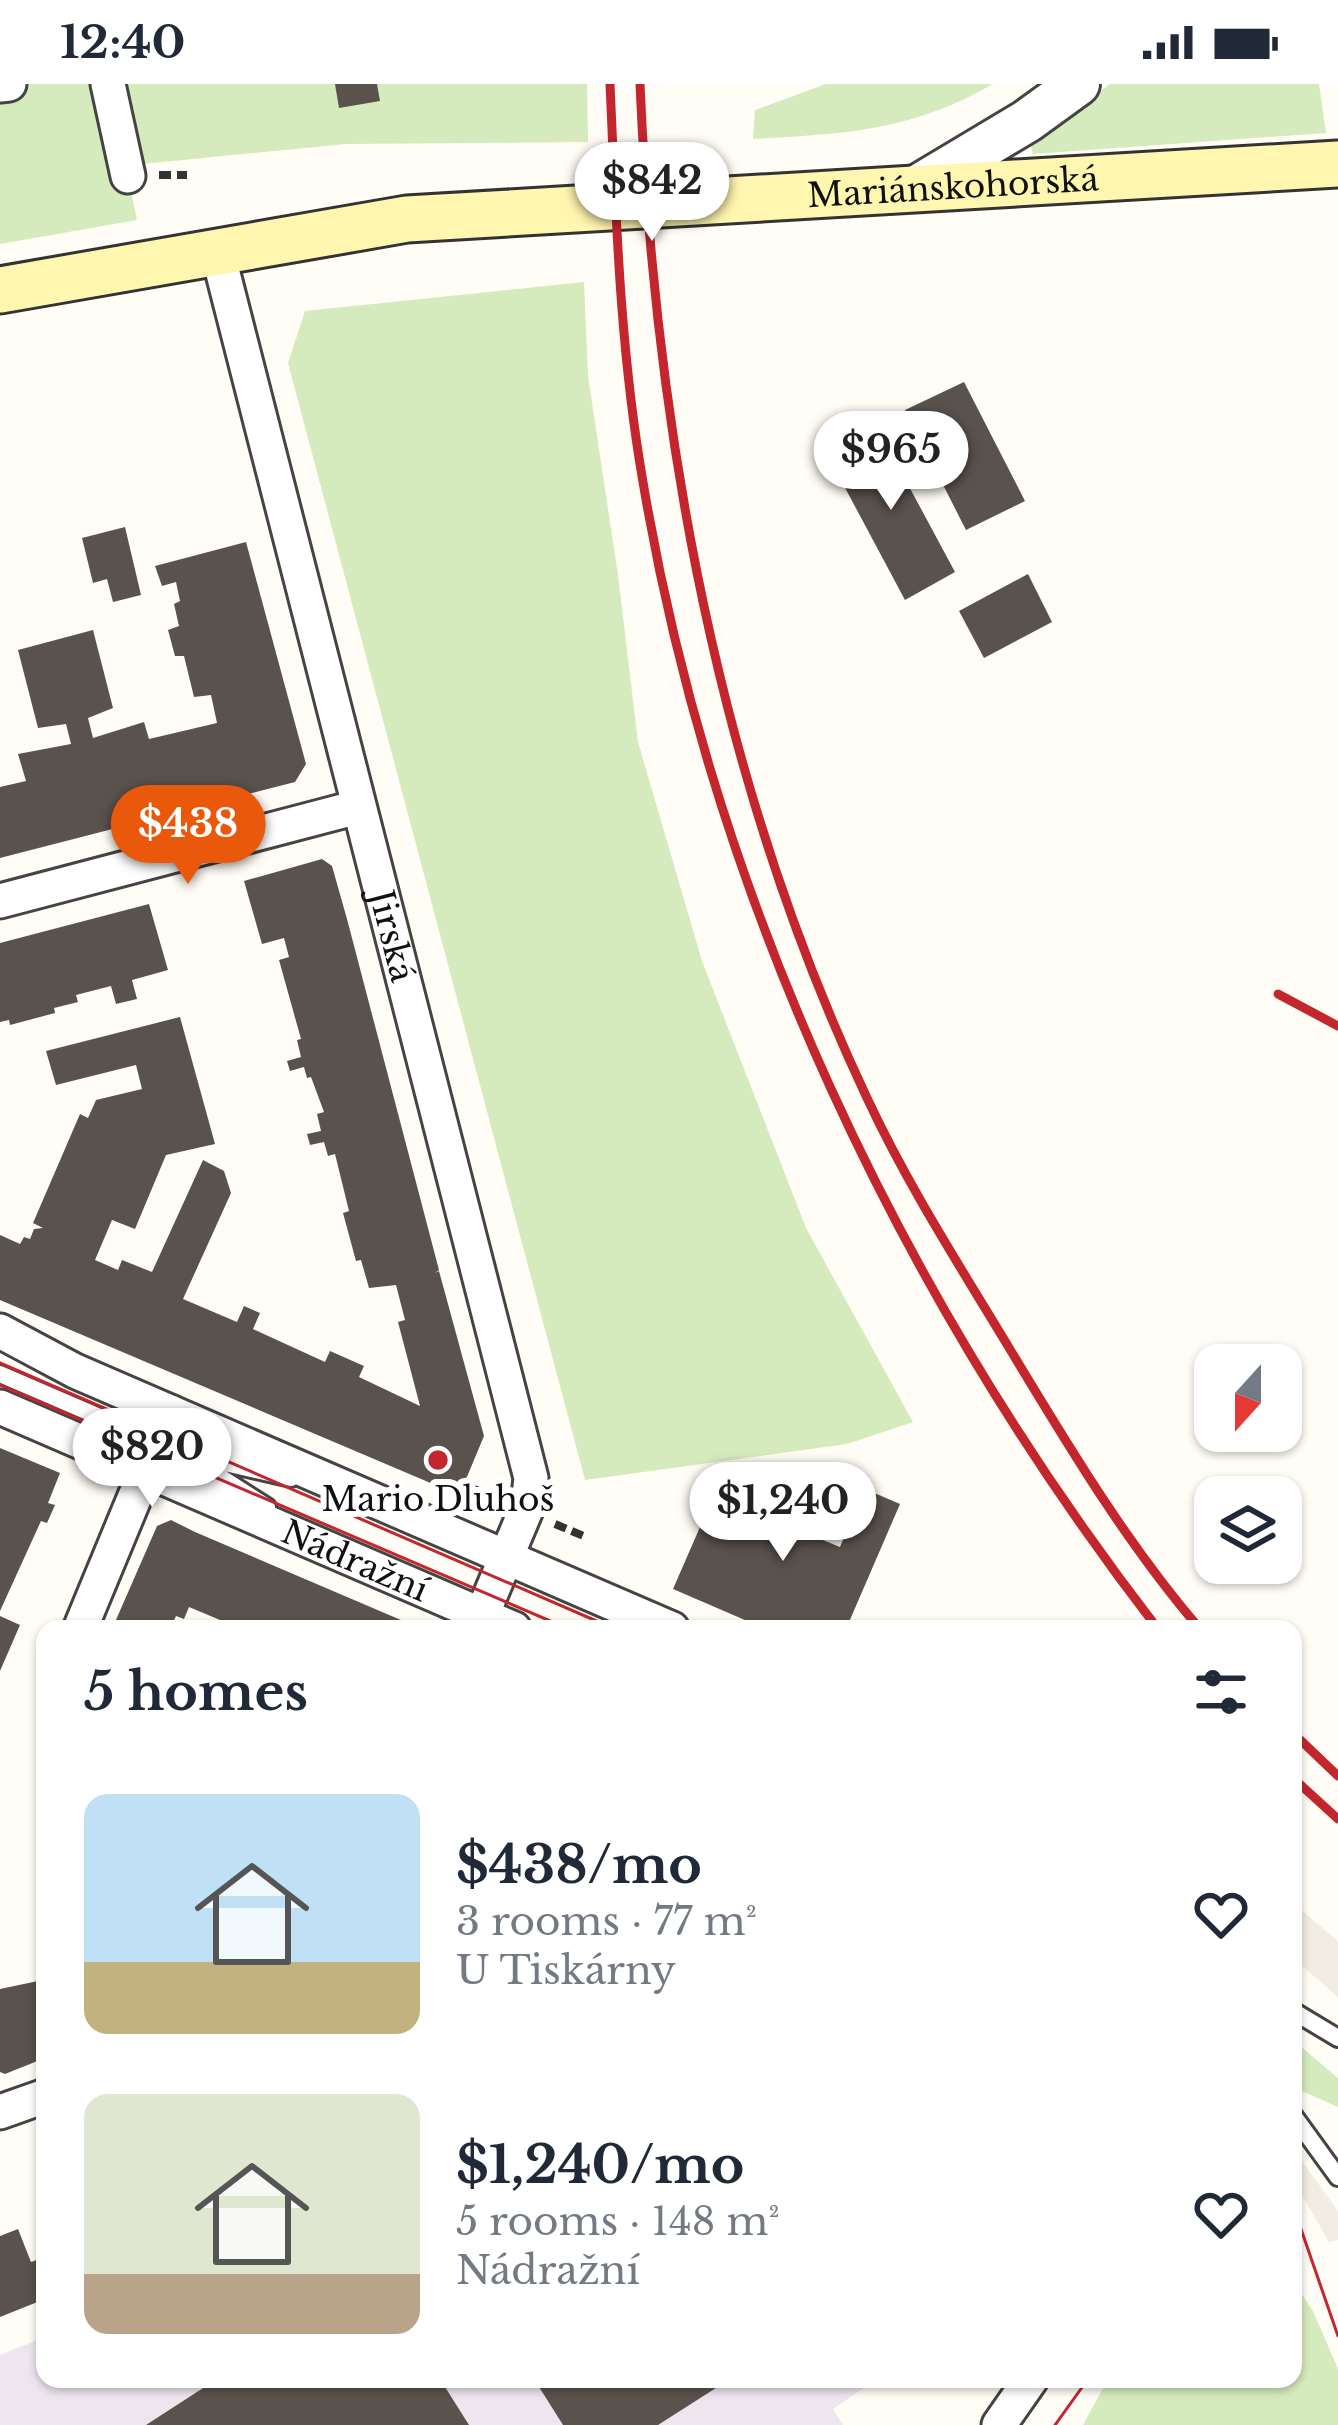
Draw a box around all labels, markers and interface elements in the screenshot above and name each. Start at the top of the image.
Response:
text: 12:40 [60,14,186,70]
pin: $842 [581,142,723,244]
text: $842 [601,156,703,205]
street label: Mariánskohorská [806,158,1100,216]
pin: $965 [820,411,962,513]
text: $965 [841,425,941,474]
pin: $438 [117,785,259,887]
text: $438 [138,799,238,848]
street label: Jirská [360,882,423,987]
north arrow [1194,1344,1302,1452]
map controls [1194,1344,1302,1584]
pin: $820 [81,1408,223,1510]
text: $820 [100,1422,204,1471]
marker: Mario Dluhoš [425,1447,451,1473]
pin: $1,240 [685,1462,881,1564]
text: $1,240 [716,1476,850,1525]
button: layers [1194,1476,1302,1584]
place label: Mario Dluhoš [321,1479,555,1520]
street label: Nádražní [276,1511,435,1611]
icon: filters [1188,1659,1254,1725]
text: 5 homes [84,1661,308,1724]
text: $438/mo [456,1834,702,1897]
icon: home [180,1842,324,1986]
icon: heart [1188,1881,1254,1947]
text: 3 rooms · 77 m² [456,1897,757,1946]
text: U Tiskárny [456,1946,676,1995]
text: $1,240/mo [456,2134,744,2197]
icon: home [180,2142,324,2286]
icon: heart [1188,2181,1254,2247]
text: 5 rooms · 148 m² [456,2197,780,2246]
text: Nádražní [456,2246,640,2295]

